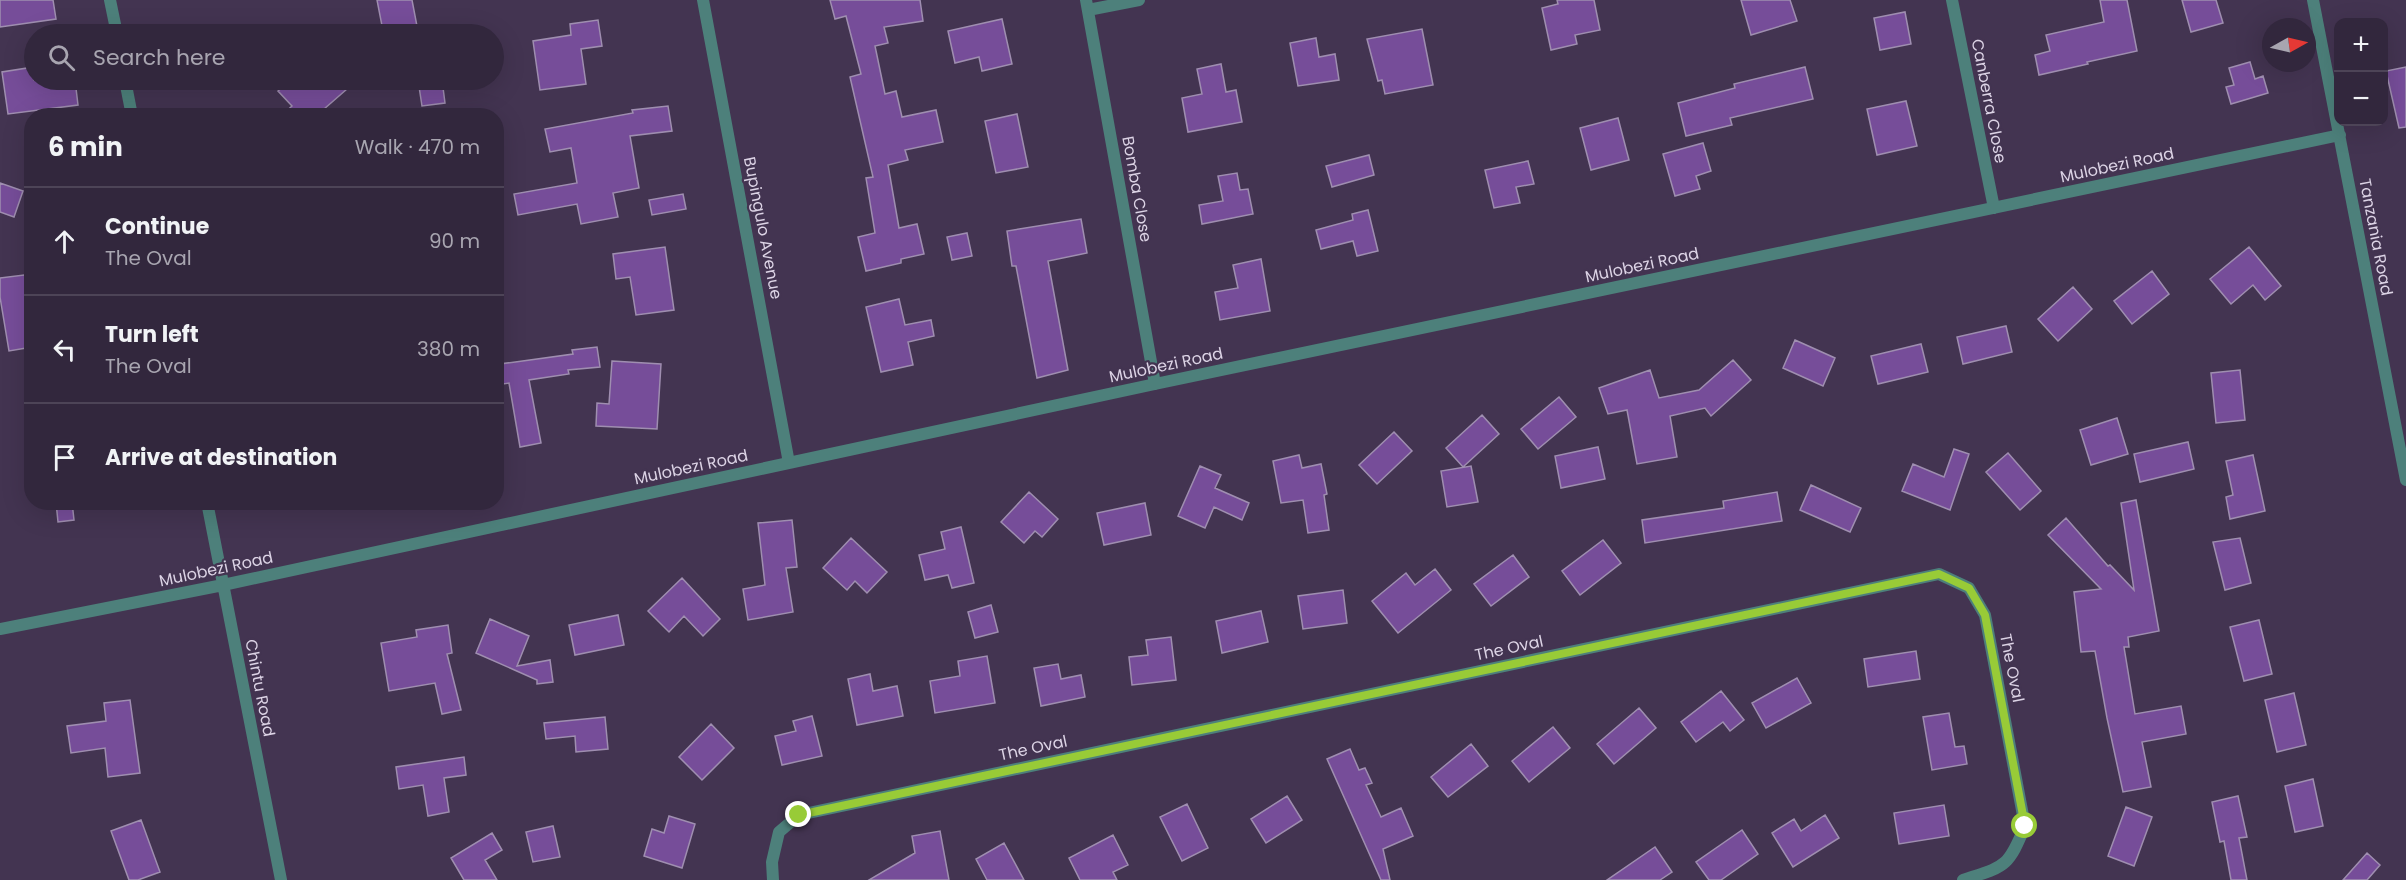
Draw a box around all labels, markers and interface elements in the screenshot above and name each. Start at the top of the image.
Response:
north arrow [2262,18,2316,72]
map controls [2334,18,2388,126]
button: + [2334,18,2388,72]
search box [24,24,504,90]
street label: Canberra Close [1966,37,2012,165]
icon: search [45,41,78,74]
text: Search here [93,42,226,73]
button: − [2334,72,2388,126]
text: 6 min [48,129,123,165]
text: Walk · 470 m [355,133,480,161]
street label: Bomba Close [1116,134,1158,244]
street label: Mulobezi Road [2058,142,2176,188]
street label: Bupingulo Avenue [738,155,788,301]
street label: Tanzania Road [2353,177,2399,297]
text: Continue [105,211,209,242]
icon: ahead [48,225,81,258]
text: 90 m [429,227,480,255]
street label: Mulobezi Road [1583,242,1701,288]
text: The Oval [105,244,192,272]
text: Turn left [105,319,199,350]
icon: left [48,333,81,366]
text: 380 m [417,335,480,363]
street label: Mulobezi Road [1107,342,1225,388]
text: The Oval [105,352,192,380]
icon: arrive [48,441,81,474]
text: Arrive at destination [105,442,337,473]
street label: Mulobezi Road [632,444,750,490]
street label: Mulobezi Road [157,546,275,592]
street label: The Oval [1473,630,1545,666]
street label: The Oval [1994,632,2030,704]
street label: Chintu Road [239,637,281,739]
street label: The Oval [997,730,1069,766]
route end [785,801,811,827]
route start [2011,812,2037,838]

